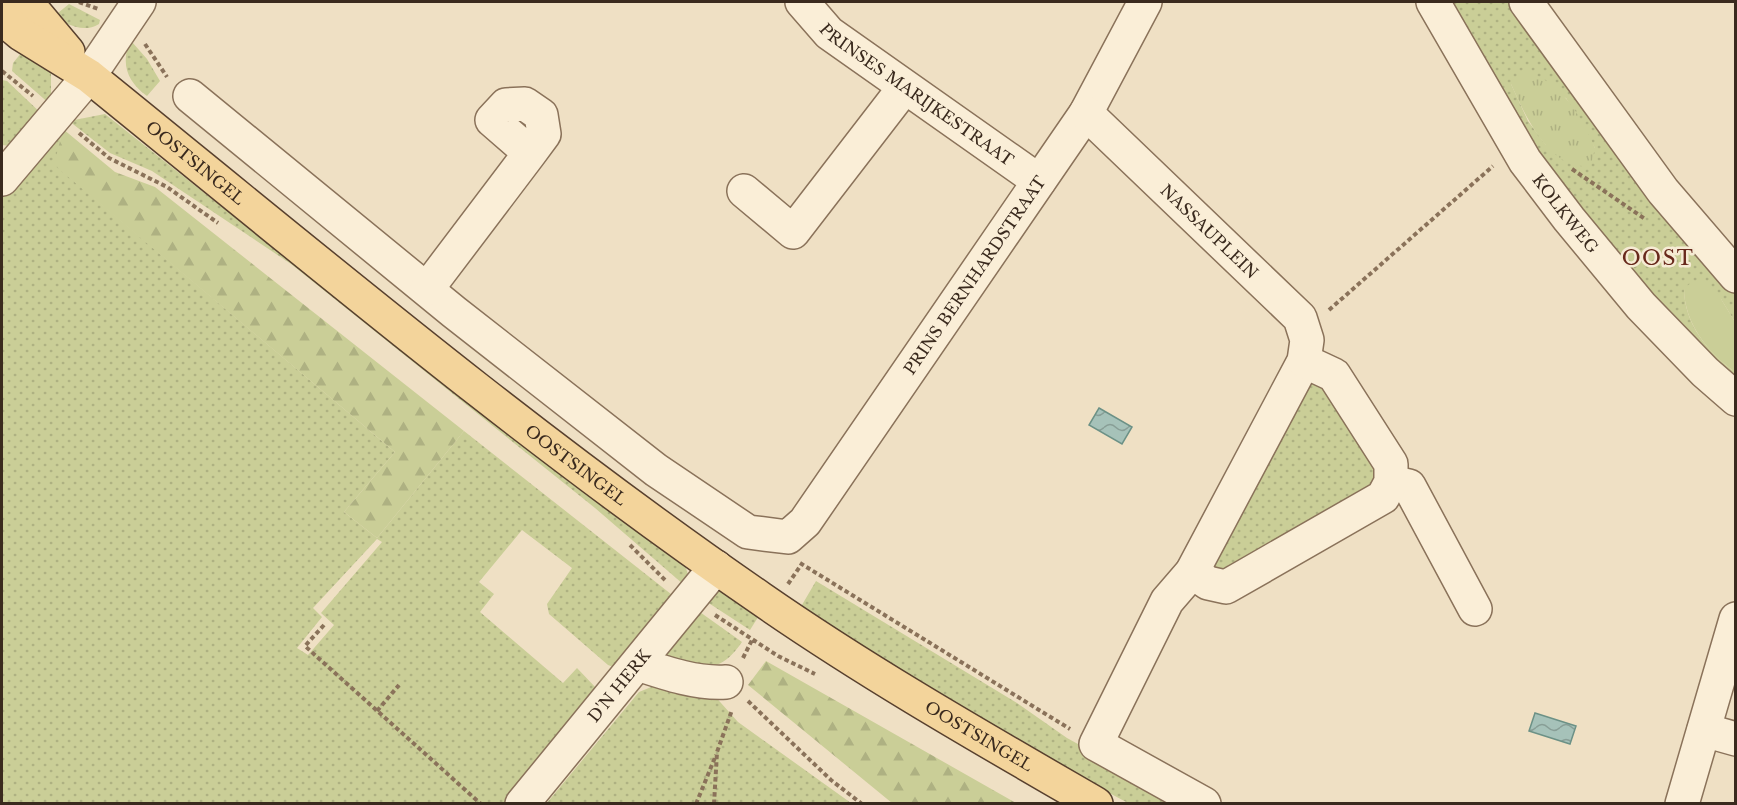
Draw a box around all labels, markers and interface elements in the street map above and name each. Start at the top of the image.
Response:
street label: PRINSES MARIJKESTRAAT [815,19,1017,170]
street label: OOSTSINGEL [142,116,249,209]
street label: KOLKWEG [1528,170,1603,257]
street label: PRINS BERNHARDSTRAAT [899,172,1050,378]
street label: NASSAUPLEIN [1156,180,1263,283]
district label: OOST [1622,246,1694,270]
street label: OOSTSINGEL [521,420,631,510]
street label: D'N HERK [583,645,655,726]
street label: OOSTSINGEL [921,696,1037,776]

